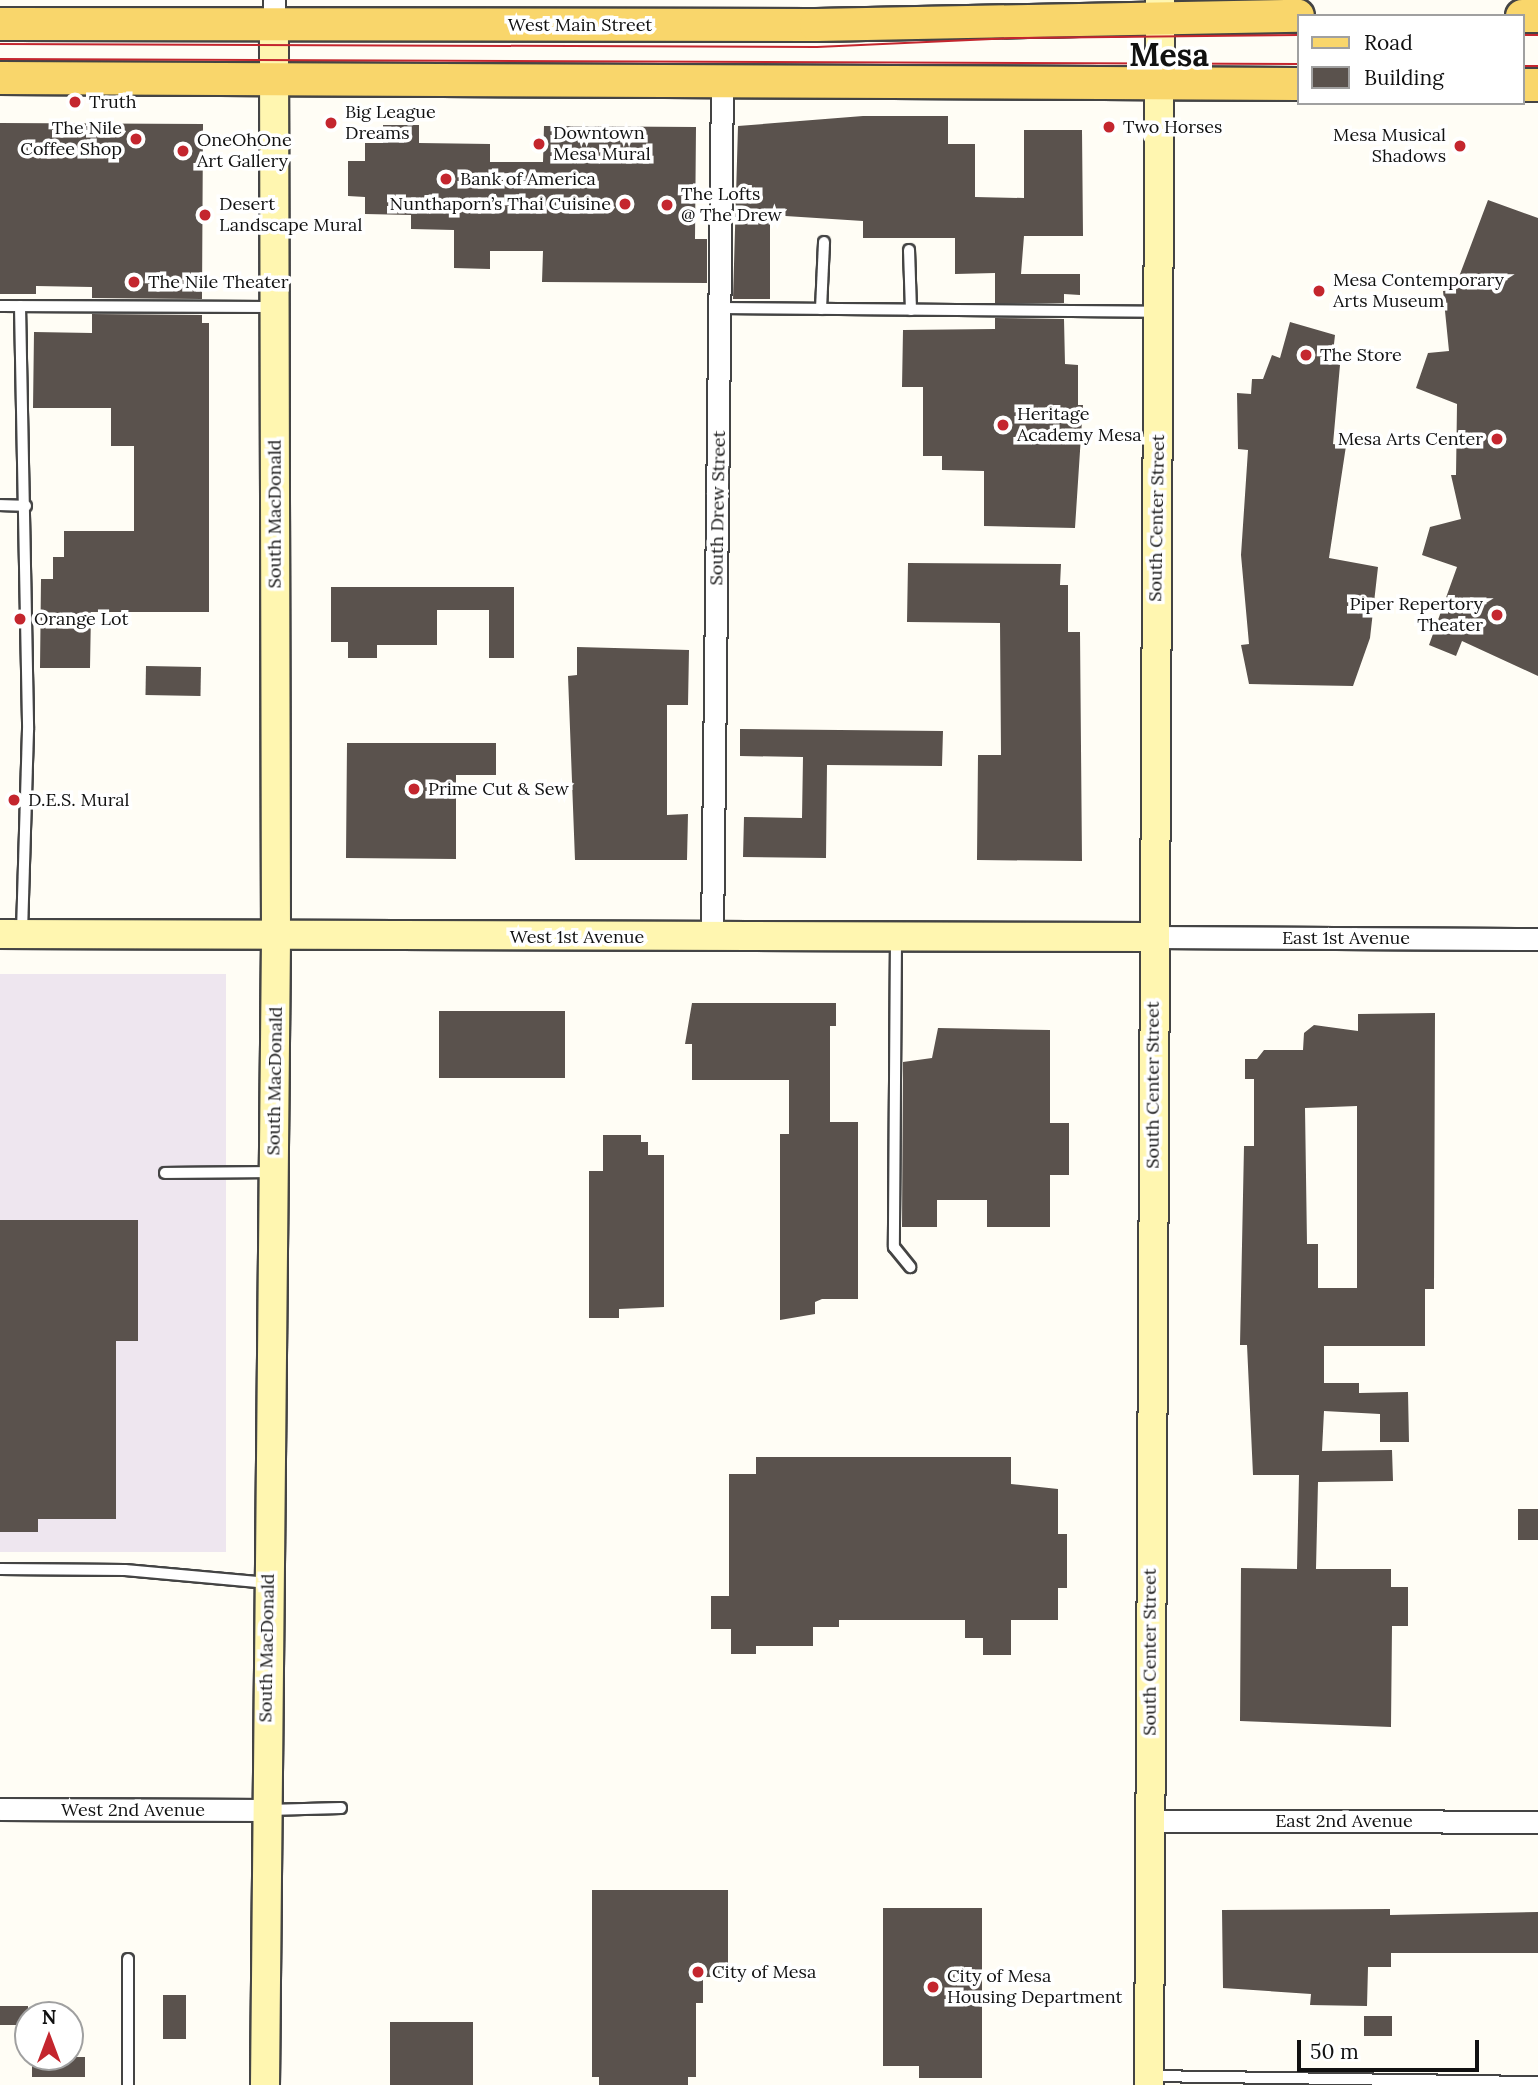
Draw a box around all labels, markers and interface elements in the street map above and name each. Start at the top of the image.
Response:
street label: West Main Street [508,14,652,36]
legend [1296,14,1524,105]
text: Road [1364,29,1413,56]
district label: Mesa [1129,36,1209,74]
text: Building [1364,64,1444,91]
place label: Truth [89,91,137,113]
marker: Truth [67,94,83,110]
place label: Big League Dreams [345,102,436,144]
marker: Big League Dreams [323,115,339,131]
place label: Two Horses [1123,116,1222,138]
place label: The Nile Coffee Shop [20,118,122,160]
marker: Two Horses [1101,119,1117,135]
place label: Downtown Mesa Mural [553,123,651,166]
place label: Mesa Musical Shadows [1333,125,1446,168]
place label: OneOhOne Art Gallery [197,130,292,172]
marker: The Nile Coffee Shop [128,131,144,147]
marker: Downtown Mesa Mural [531,136,547,152]
marker: Mesa Musical Shadows [1452,138,1468,154]
marker: OneOhOne Art Gallery [175,143,191,159]
place label: Bank of America [460,168,596,190]
marker: Bank of America [438,171,454,187]
place label: The Lofts @ The Drew [681,184,782,227]
place label: Nunthaporn’s Thai Cuisine [389,193,611,215]
place label: Desert Landscape Mural [219,194,362,236]
marker: Nunthaporn’s Thai Cuisine [617,196,633,212]
marker: The Lofts @ The Drew [659,197,675,213]
marker: Desert Landscape Mural [197,207,213,223]
place label: Mesa Contemporary Arts Museum [1333,270,1504,312]
place label: The Nile Theater [148,271,289,293]
marker: The Nile Theater [126,274,142,290]
marker: Mesa Contemporary Arts Museum [1311,283,1327,299]
place label: The Store [1320,344,1402,366]
marker: The Store [1298,347,1314,363]
place label: Heritage Academy Mesa [1017,404,1142,446]
marker: Heritage Academy Mesa [995,417,1011,433]
place label: Mesa Arts Center [1338,428,1483,450]
street label: South Drew Street [706,430,730,586]
marker: Mesa Arts Center [1489,431,1505,447]
street label: South Center Street [1145,434,1169,602]
street label: South MacDonald [264,440,286,588]
place label: Piper Repertory Theater [1350,594,1483,636]
marker: Piper Repertory Theater [1489,607,1505,623]
place label: Orange Lot [34,608,128,630]
marker: Orange Lot [12,611,28,627]
place label: Prime Cut & Sew [428,778,569,800]
marker: Prime Cut & Sew [406,781,422,797]
place label: D.E.S. Mural [28,789,130,811]
marker: D.E.S. Mural [6,792,22,808]
street label: West 1st Avenue [510,926,644,948]
street label: East 1st Avenue [1282,927,1410,949]
street label: South Center Street [1142,1001,1164,1169]
street label: South MacDonald [263,1006,287,1156]
street label: South Center Street [1139,1568,1161,1736]
street label: South MacDonald [255,1573,279,1723]
street label: West 2nd Avenue [61,1799,205,1821]
street label: East 2nd Avenue [1275,1810,1413,1832]
place label: City of Mesa [712,1961,816,1983]
marker: City of Mesa [690,1964,706,1980]
place label: City of Mesa Housing Department [947,1966,1123,2008]
marker: City of Mesa Housing Department [925,1979,941,1995]
north arrow [14,2001,84,2071]
text: N [42,2005,56,2029]
scale bar [1300,2025,1482,2070]
text: 50 m [1310,2038,1359,2065]

